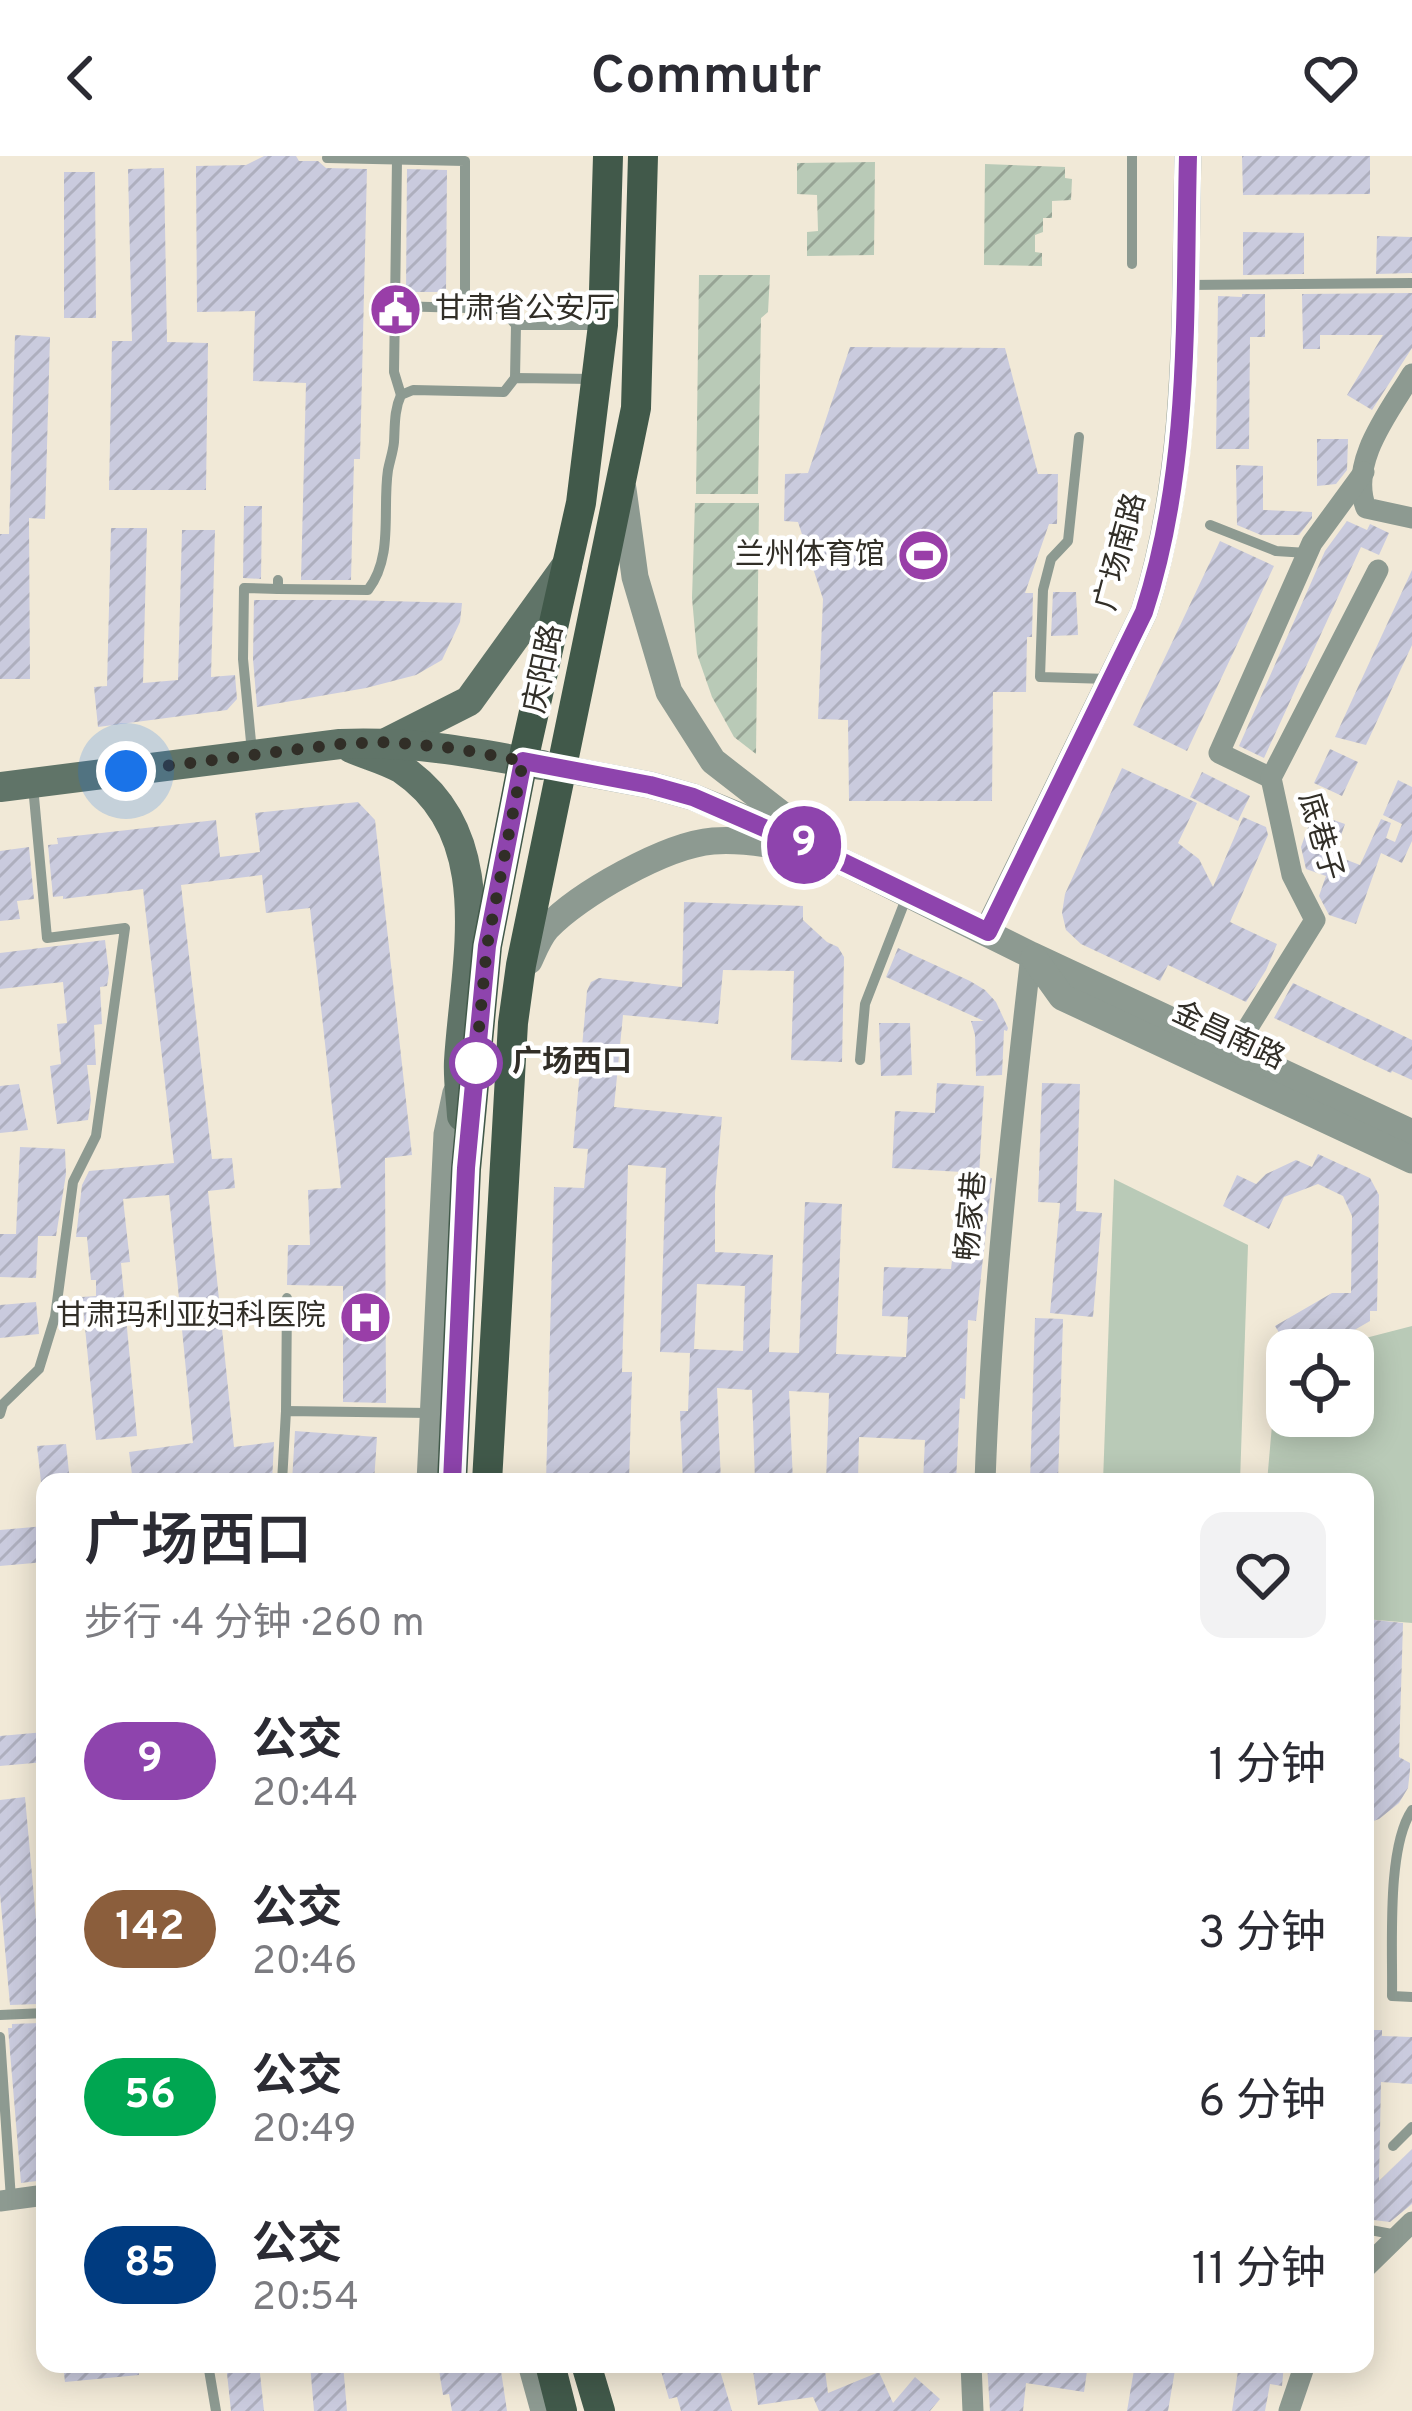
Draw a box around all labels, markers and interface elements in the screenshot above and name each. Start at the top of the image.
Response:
text: Commutr [591,44,821,113]
icon: back [48,45,114,111]
icon: heart [1298,45,1364,111]
public building icon: 甘肃省公安厅 [368,282,424,338]
place label: 甘肃省公安厅 [435,292,615,329]
street label: 广场南路 [1089,489,1155,615]
sports icon: 兰州体育馆 [896,528,952,584]
place label: 兰州体育馆 [735,538,885,575]
street label: 庆阳路 [518,621,572,717]
your location [96,741,156,801]
street label: 底巷子 [1289,789,1349,885]
line badge: 9 [765,806,843,884]
text: 9 [791,818,817,871]
street label: 金昌南路 [1166,995,1290,1079]
marker: 广场西口 [451,1038,501,1088]
place label: 广场西口 [512,1045,632,1082]
street label: 畅家巷 [951,1170,995,1262]
hospital icon: 甘肃玛利亚妇科医院 [337,1289,393,1345]
place label: 甘肃玛利亚妇科医院 [56,1299,326,1336]
map controls [1266,1329,1374,1437]
button: locate [1266,1329,1374,1437]
text: 广场西口 [84,1509,312,1581]
button: heart [1200,1512,1326,1638]
text: 步行 · 4 分钟 · 260 m [84,1601,424,1650]
text: 公交 [252,1714,342,1771]
text: 9 [137,1734,163,1787]
text: 1 分钟 [1209,1739,1326,1796]
text: 20:44 [252,1771,358,1820]
text: 公交 [252,1882,342,1939]
text: 142 [115,1902,185,1955]
text: 3 分钟 [1198,1907,1326,1964]
text: 20:46 [252,1939,357,1988]
text: 公交 [252,2050,342,2107]
text: 56 [124,2070,176,2123]
text: 6 分钟 [1199,2075,1326,2132]
text: 20:49 [252,2107,357,2156]
text: 公交 [252,2218,342,2275]
text: 85 [124,2238,176,2291]
text: 11 分钟 [1192,2243,1326,2300]
text: 20:54 [252,2275,359,2324]

